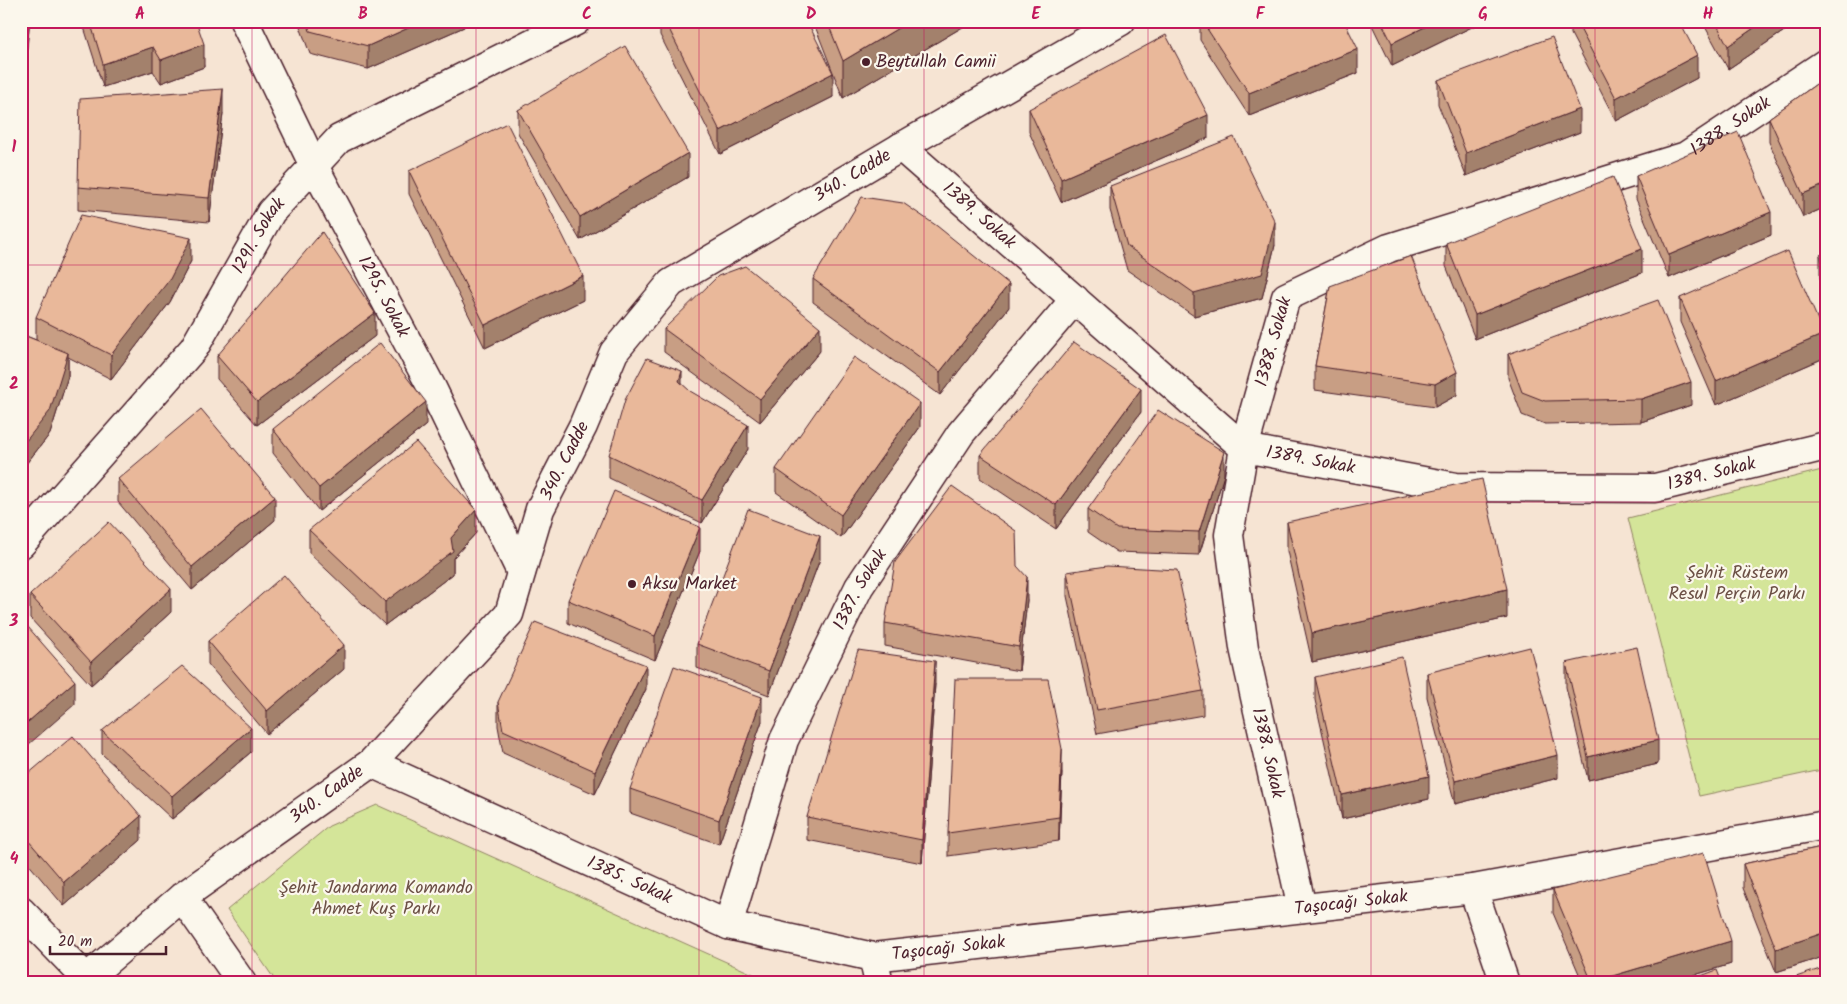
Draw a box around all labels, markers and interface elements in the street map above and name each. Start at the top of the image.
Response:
text: A [135,2,145,27]
text: B [358,2,368,27]
text: C [582,2,592,27]
text: D [806,2,817,27]
text: E [1032,2,1042,27]
text: F [1256,2,1266,27]
text: G [1478,2,1488,27]
text: H [1703,2,1713,27]
place label: Beytullah Camii [876,48,997,77]
marker: Beytullah Camii [860,56,872,68]
street label: 1388. Sokak [1684,88,1778,164]
text: 1 [12,135,17,160]
street label: 340. Cadde [808,141,897,210]
street label: 1389. Sokak [936,175,1023,257]
street label: 1291. Sokak [224,190,293,279]
street label: 1295. Sokak [350,250,417,343]
street label: 1388. Sokak [1247,293,1300,390]
text: 2 [9,372,19,397]
street label: 340. Cadde [532,416,598,506]
street label: 1389. Sokak [1264,438,1358,483]
street label: 1389. Sokak [1664,449,1759,499]
street label: 1387. Sokak [826,543,895,635]
park label: Şehit Rüstem Resul Perçin Parkı [1669,559,1805,609]
place label: Aksu Market [642,570,738,599]
marker: Aksu Market [626,578,638,590]
text: 3 [9,609,19,634]
street label: 1388. Sokak [1243,705,1292,802]
street label: 340. Cadde [283,758,370,831]
text: 4 [10,847,19,872]
street label: 1385. Sokak [582,848,678,913]
park label: Şehit Jandarma Komando Ahmet Kuş Parkı [279,874,473,924]
street label: Taşocağı Sokak [1293,882,1410,924]
scale bar [50,924,166,956]
street label: Taşocağı Sokak [890,928,1007,969]
text: 20 m [58,930,92,954]

